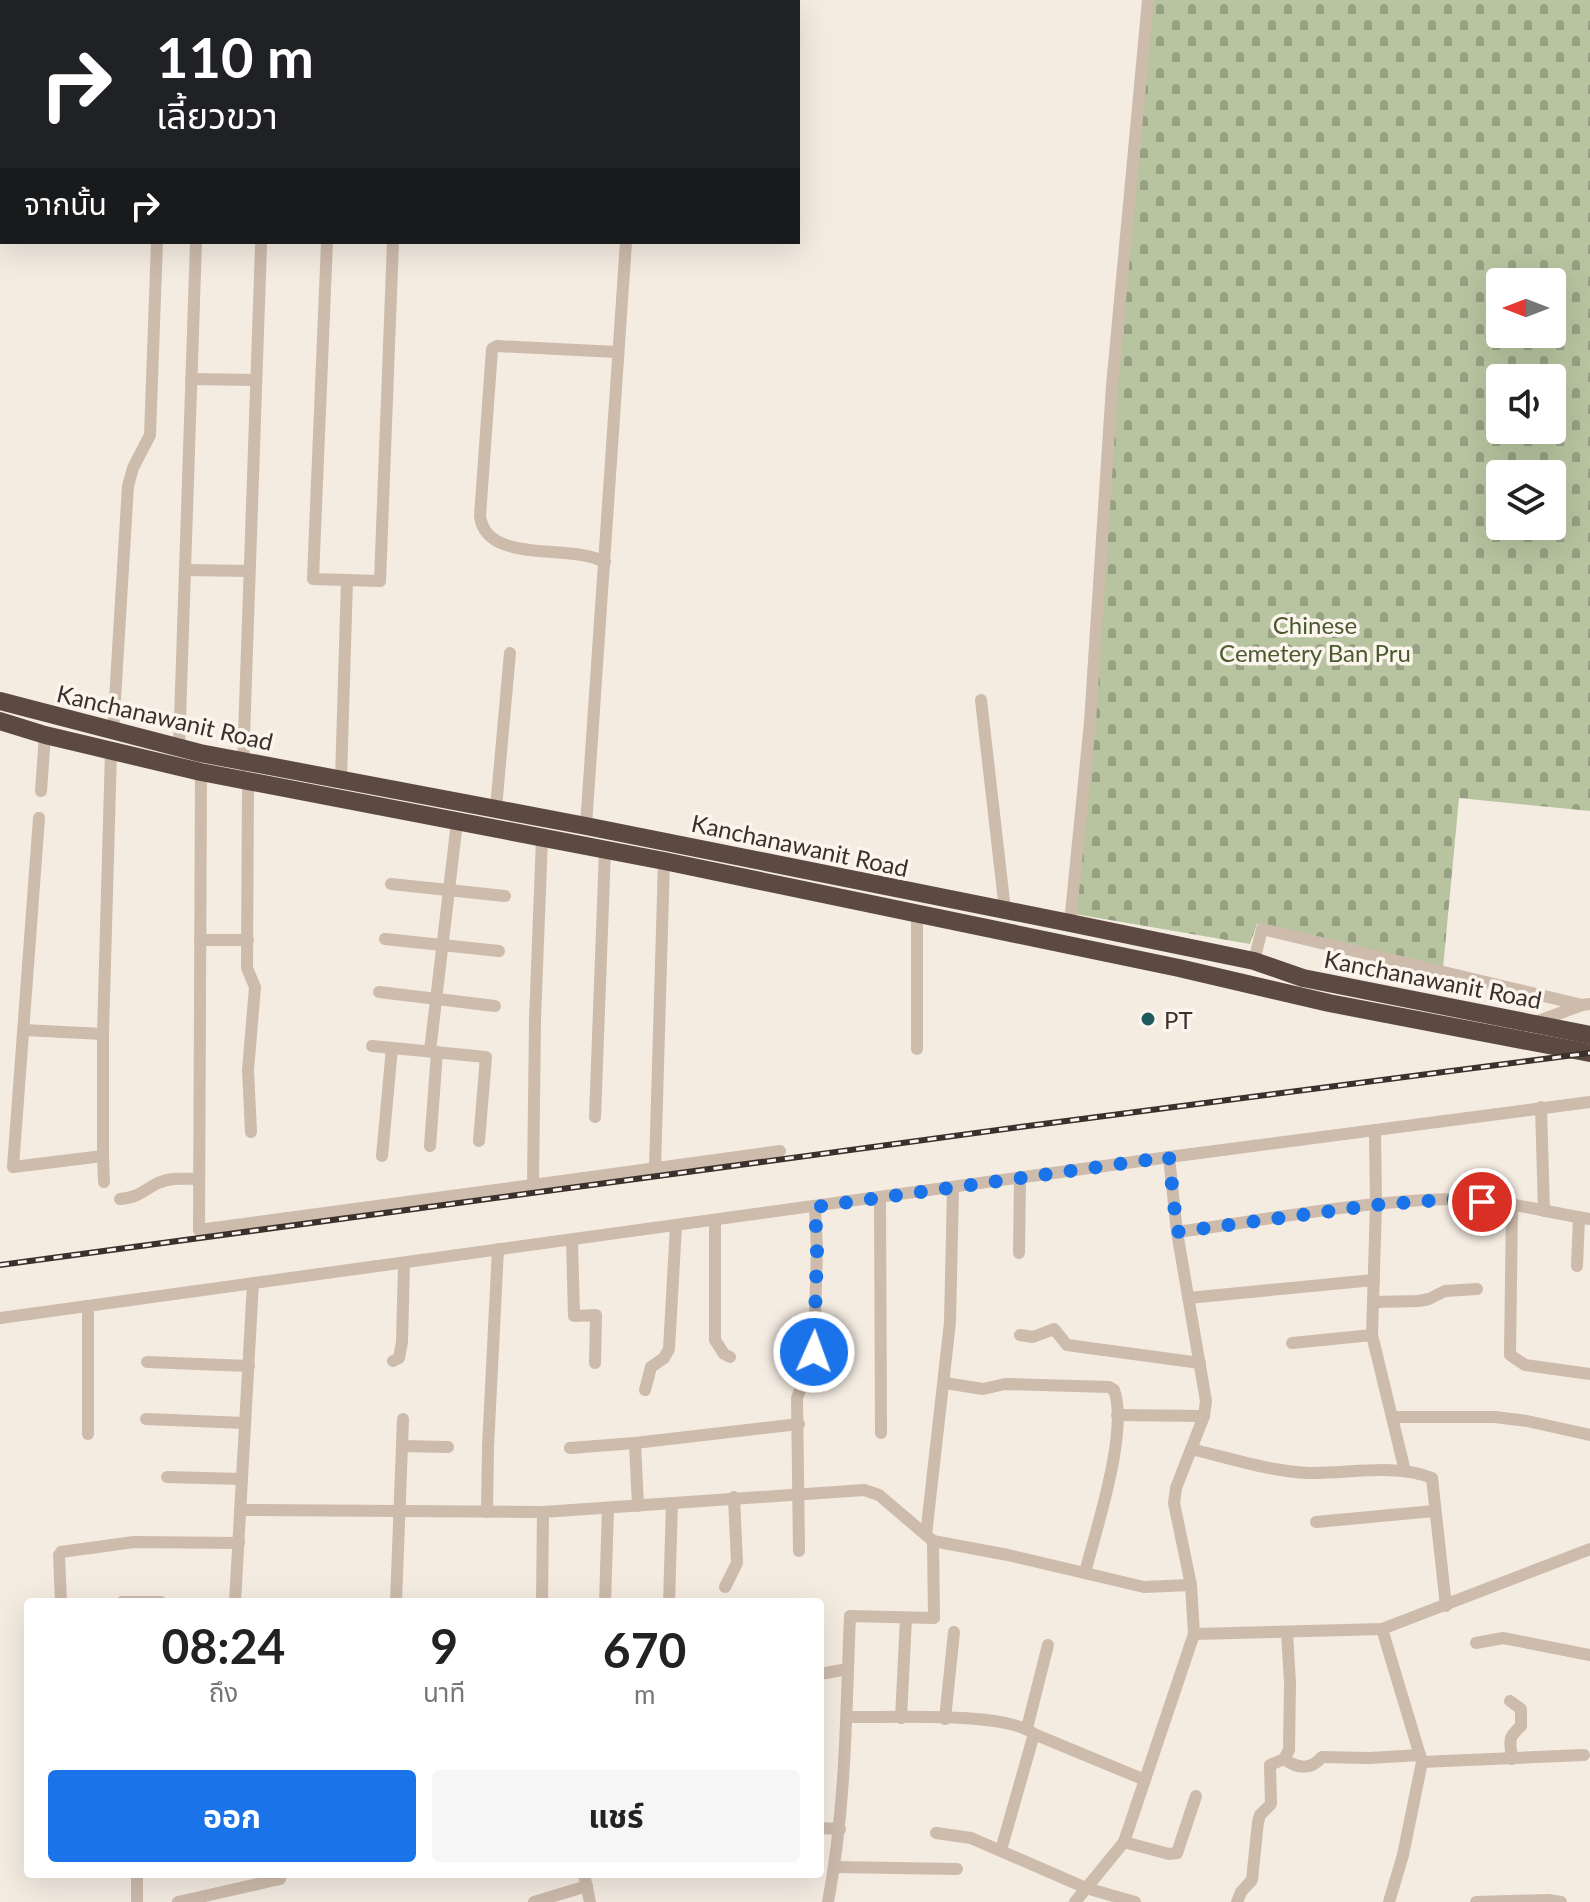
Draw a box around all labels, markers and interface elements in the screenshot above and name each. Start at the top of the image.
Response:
text: 110 m [156,23,314,90]
icon: right [24,32,128,136]
text: เลี้ยวขวา [156,93,278,137]
icon: right [123,184,167,228]
text: จากนั้น [24,185,107,221]
north arrow [1486,268,1566,348]
map controls [1486,268,1566,540]
button: sound [1486,364,1566,444]
button: layers [1486,460,1566,540]
park label: Chinese Cemetery Ban Pru [1219,610,1411,667]
street label: Kanchanawanit Road [54,678,276,756]
street label: Kanchanawanit Road [689,808,911,882]
street label: Kanchanawanit Road [1322,944,1544,1014]
place label: PT [1164,1005,1193,1034]
marker: PT [1139,1010,1157,1028]
pin [1448,1168,1516,1236]
icon: arrive [1460,1180,1504,1224]
position arrow [772,1310,856,1394]
text: 08:24 [162,1617,285,1674]
text: 9 [430,1617,458,1674]
text: 670 [603,1621,686,1678]
text: ถึง [209,1676,238,1708]
text: นาที [423,1676,465,1708]
text: m [634,1678,655,1710]
button: ออก [48,1770,416,1862]
button: แชร์ [432,1770,800,1862]

